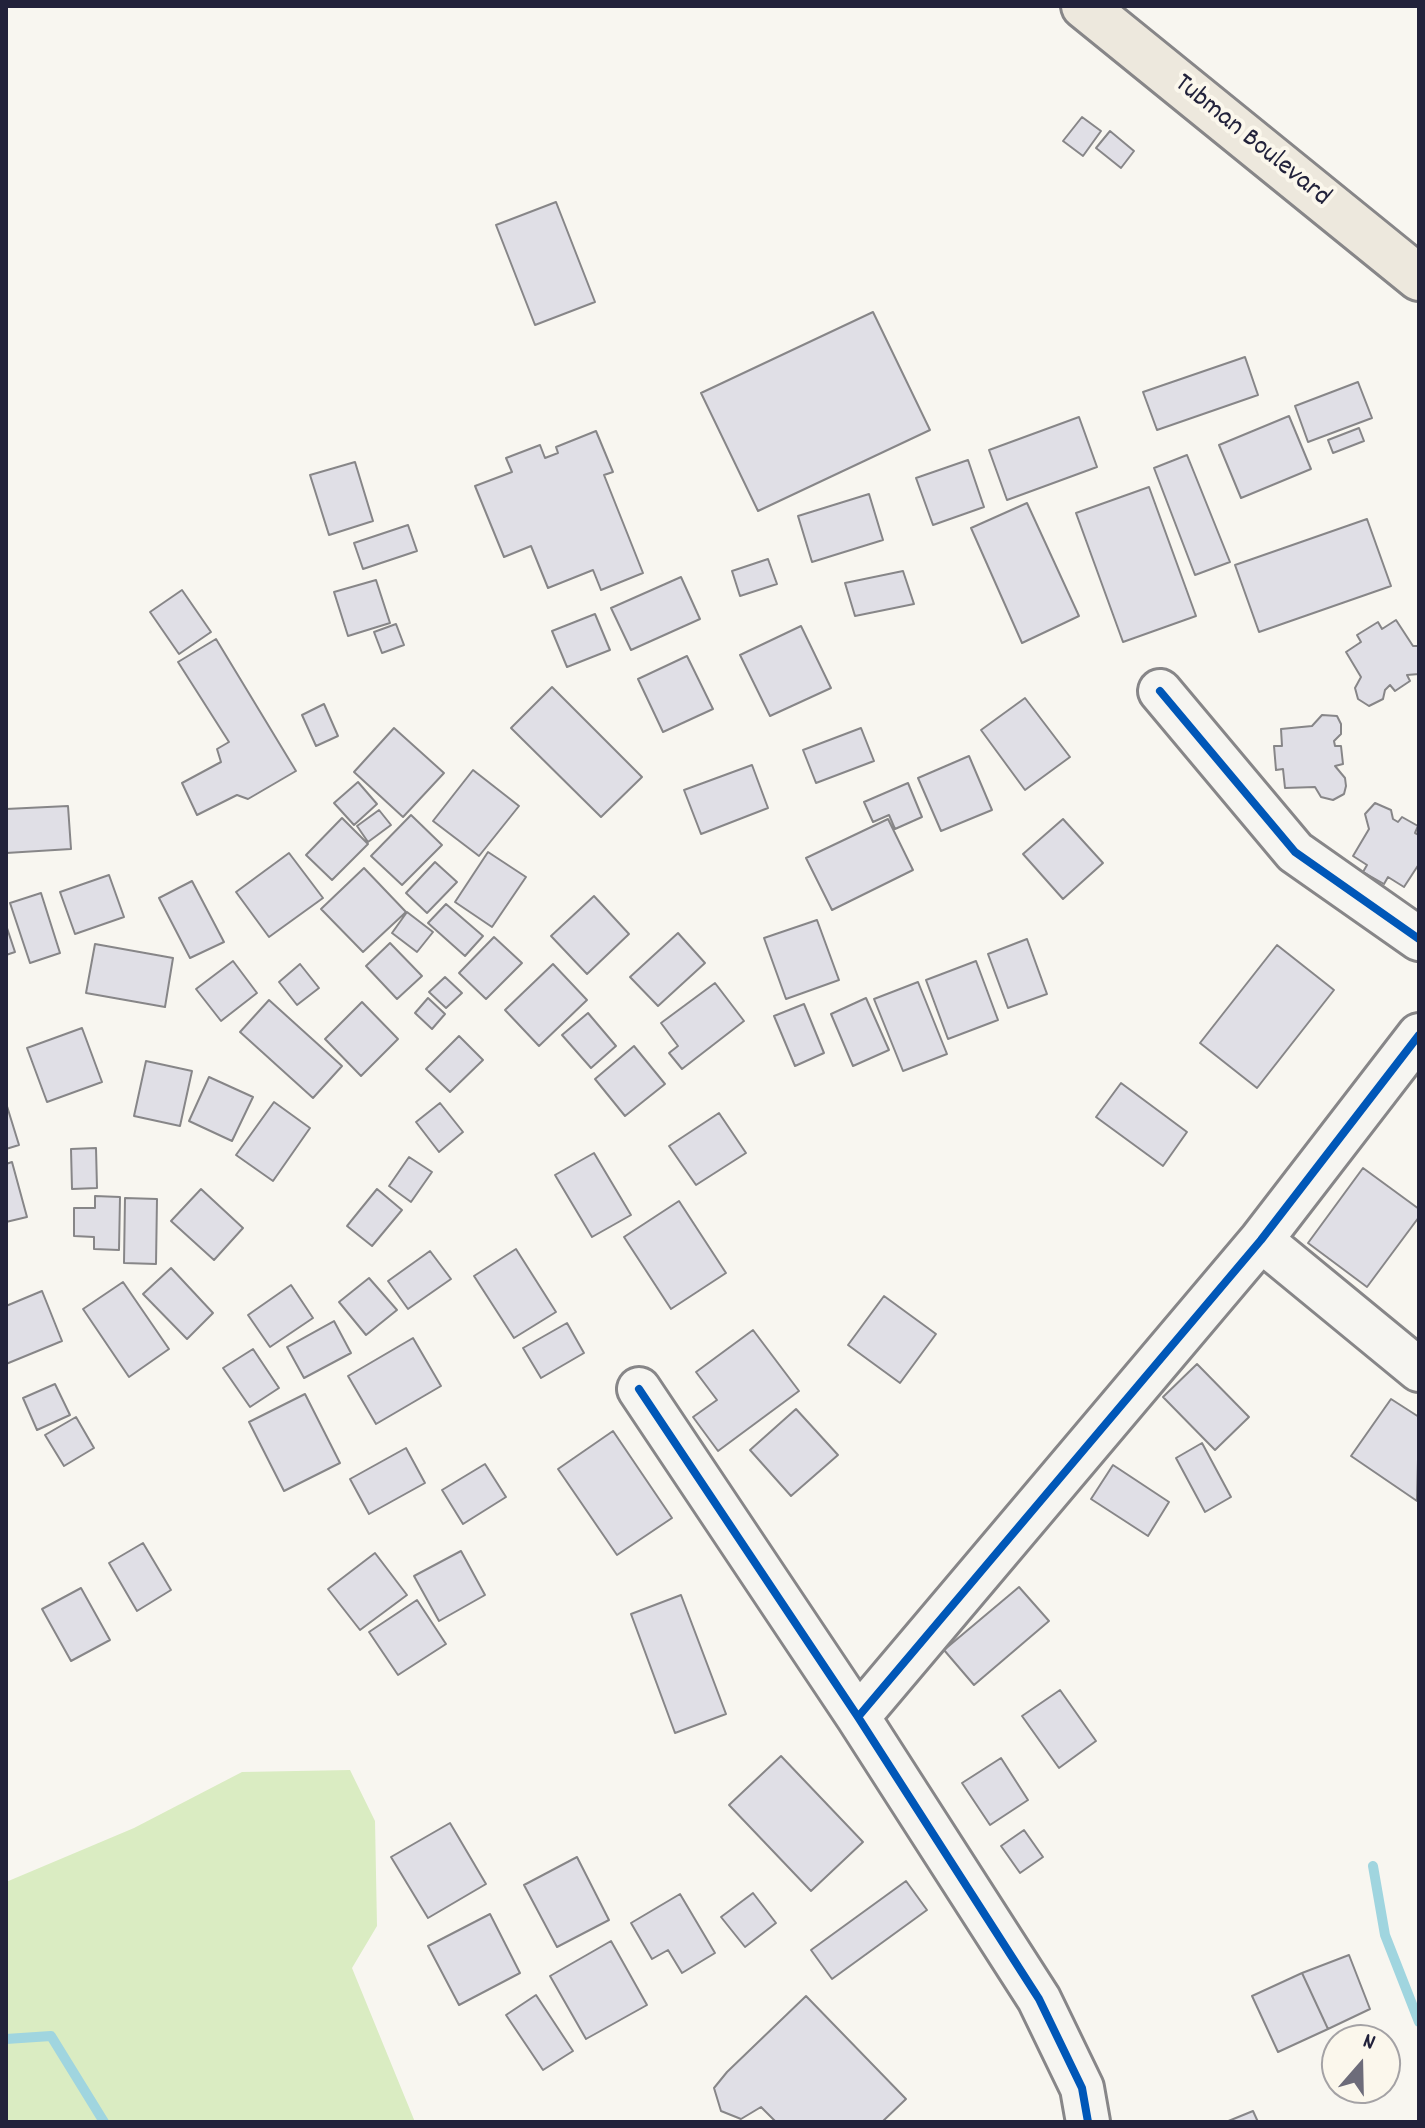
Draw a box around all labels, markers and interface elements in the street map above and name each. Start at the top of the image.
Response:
street label: Tubman Boulevard [1166,68,1336,216]
north arrow [1321,2024,1401,2104]
text: N [1358,2026,1379,2059]

